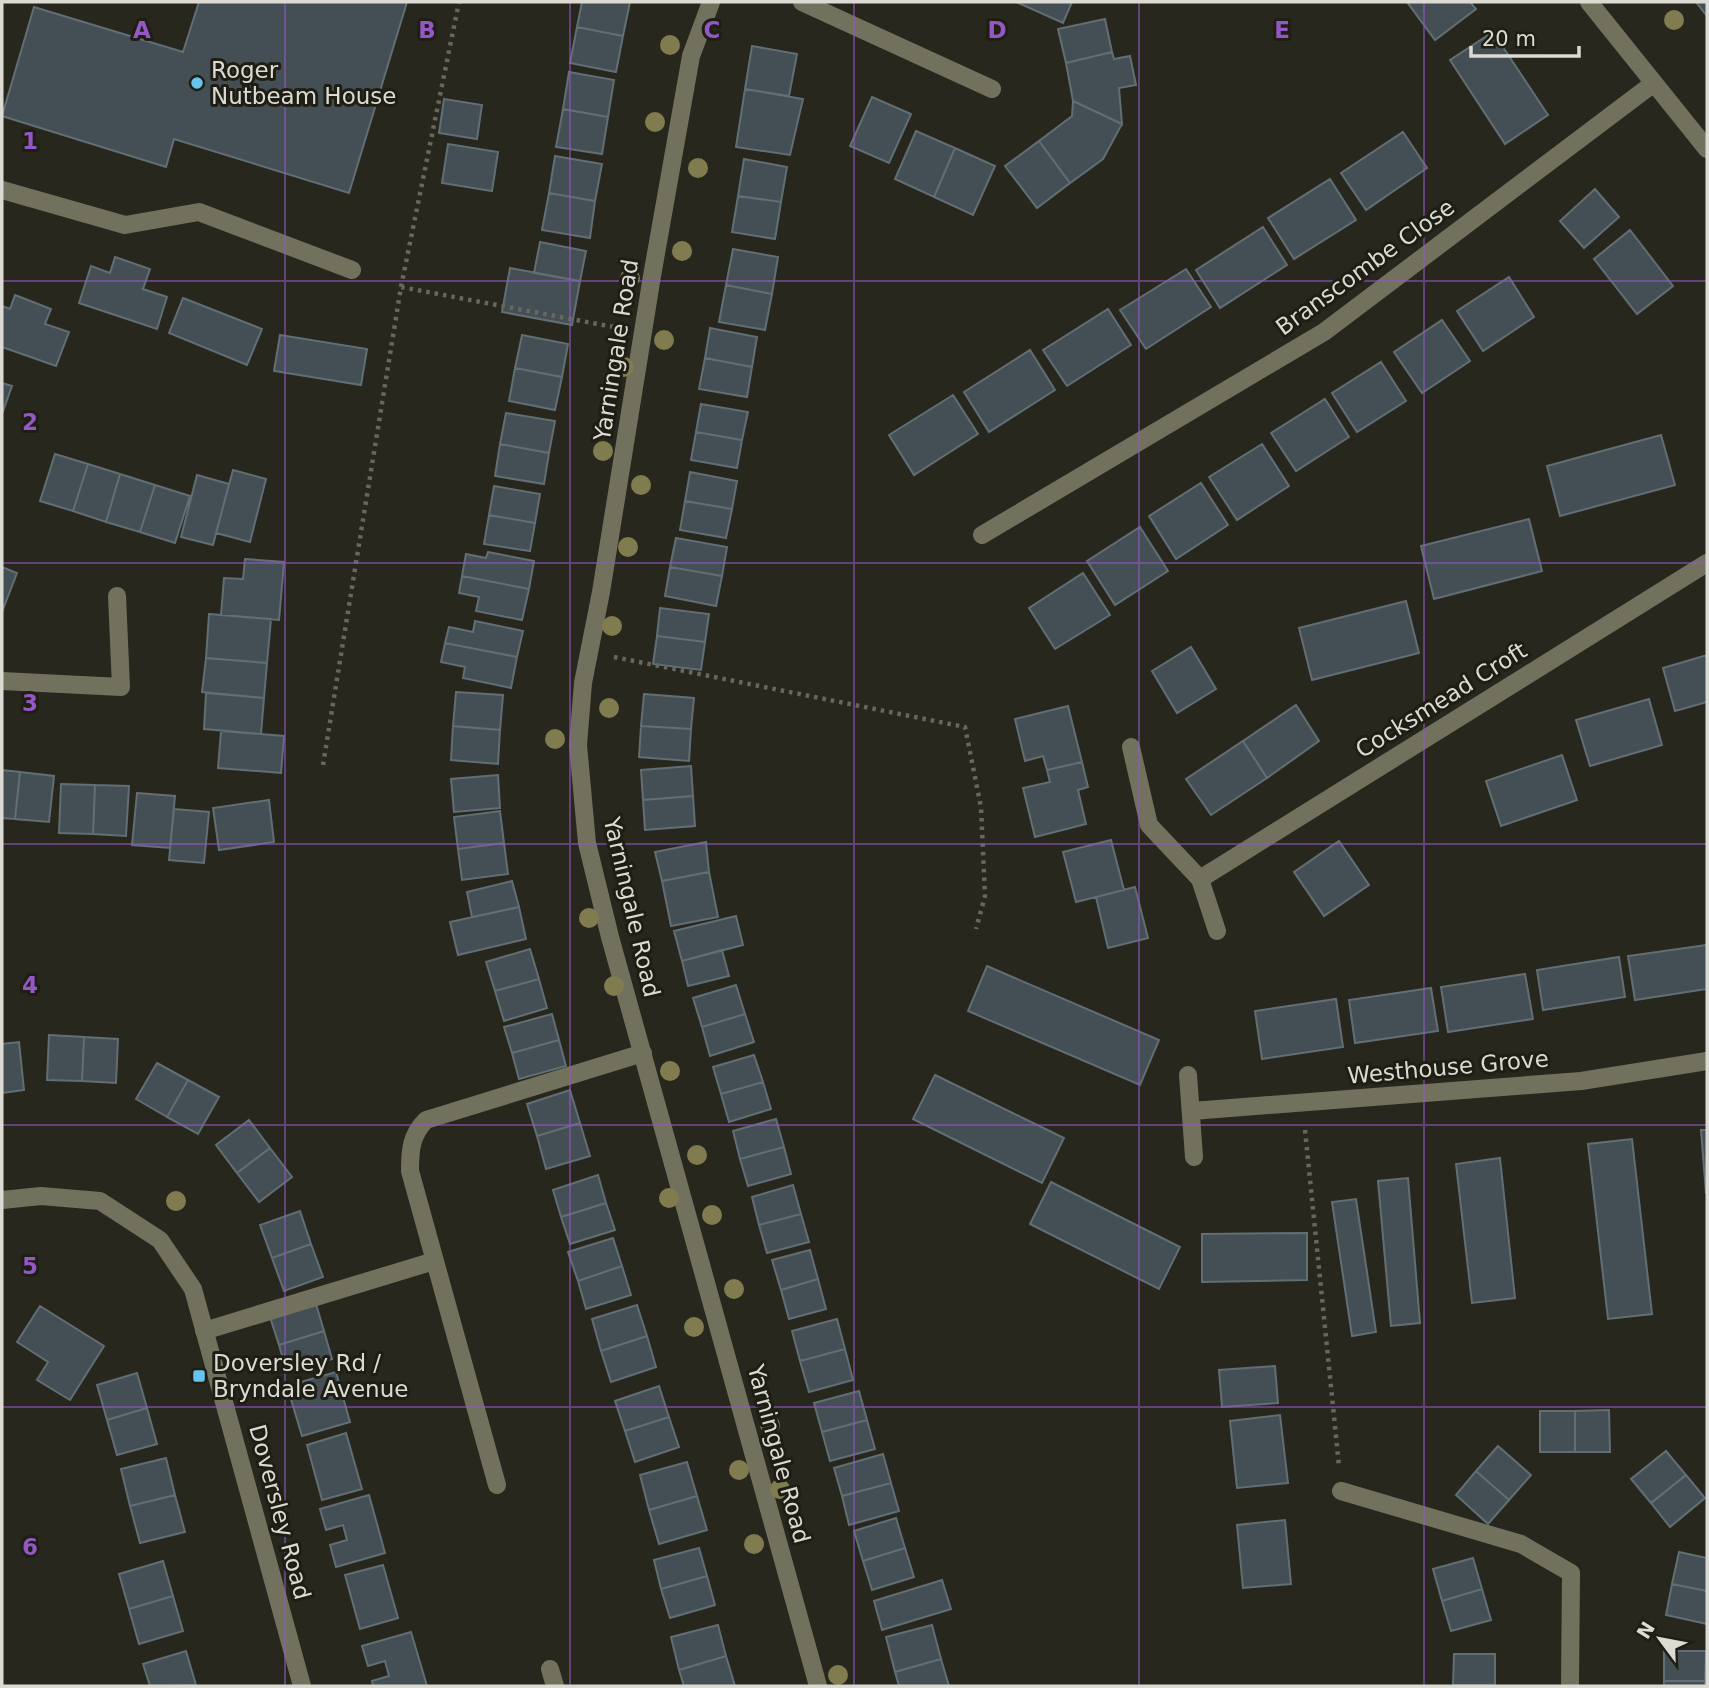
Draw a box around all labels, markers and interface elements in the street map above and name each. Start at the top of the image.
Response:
scale bar [1471,14,1580,58]
text: A [133,17,151,43]
text: B [418,17,436,43]
text: C [704,17,720,43]
text: D [987,17,1007,43]
text: E [1274,17,1290,43]
text: 20 m [1482,27,1536,51]
place label: Roger Nutbeam House [211,57,396,109]
marker: Roger Nutbeam House [189,75,205,91]
text: 1 [22,128,38,154]
street label: Branscombe Close [1271,194,1459,340]
street label: Yarningale Road [589,257,643,444]
text: 2 [22,409,38,435]
street label: Cocksmead Croft [1351,637,1531,763]
text: 3 [22,690,38,716]
street label: Yarningale Road [598,814,665,999]
text: 4 [22,972,38,998]
street label: Westhouse Grove [1346,1045,1550,1089]
text: 5 [22,1253,38,1279]
place label: Doversley Rd / Bryndale Avenue [213,1350,408,1402]
street label: Yarningale Road [742,1361,815,1546]
marker: Doversley Rd / Bryndale Avenue [191,1368,207,1384]
street label: Doversley Road [244,1422,316,1602]
text: 6 [22,1534,38,1560]
north arrow [1625,1604,1695,1674]
text: N [1632,1617,1659,1643]

